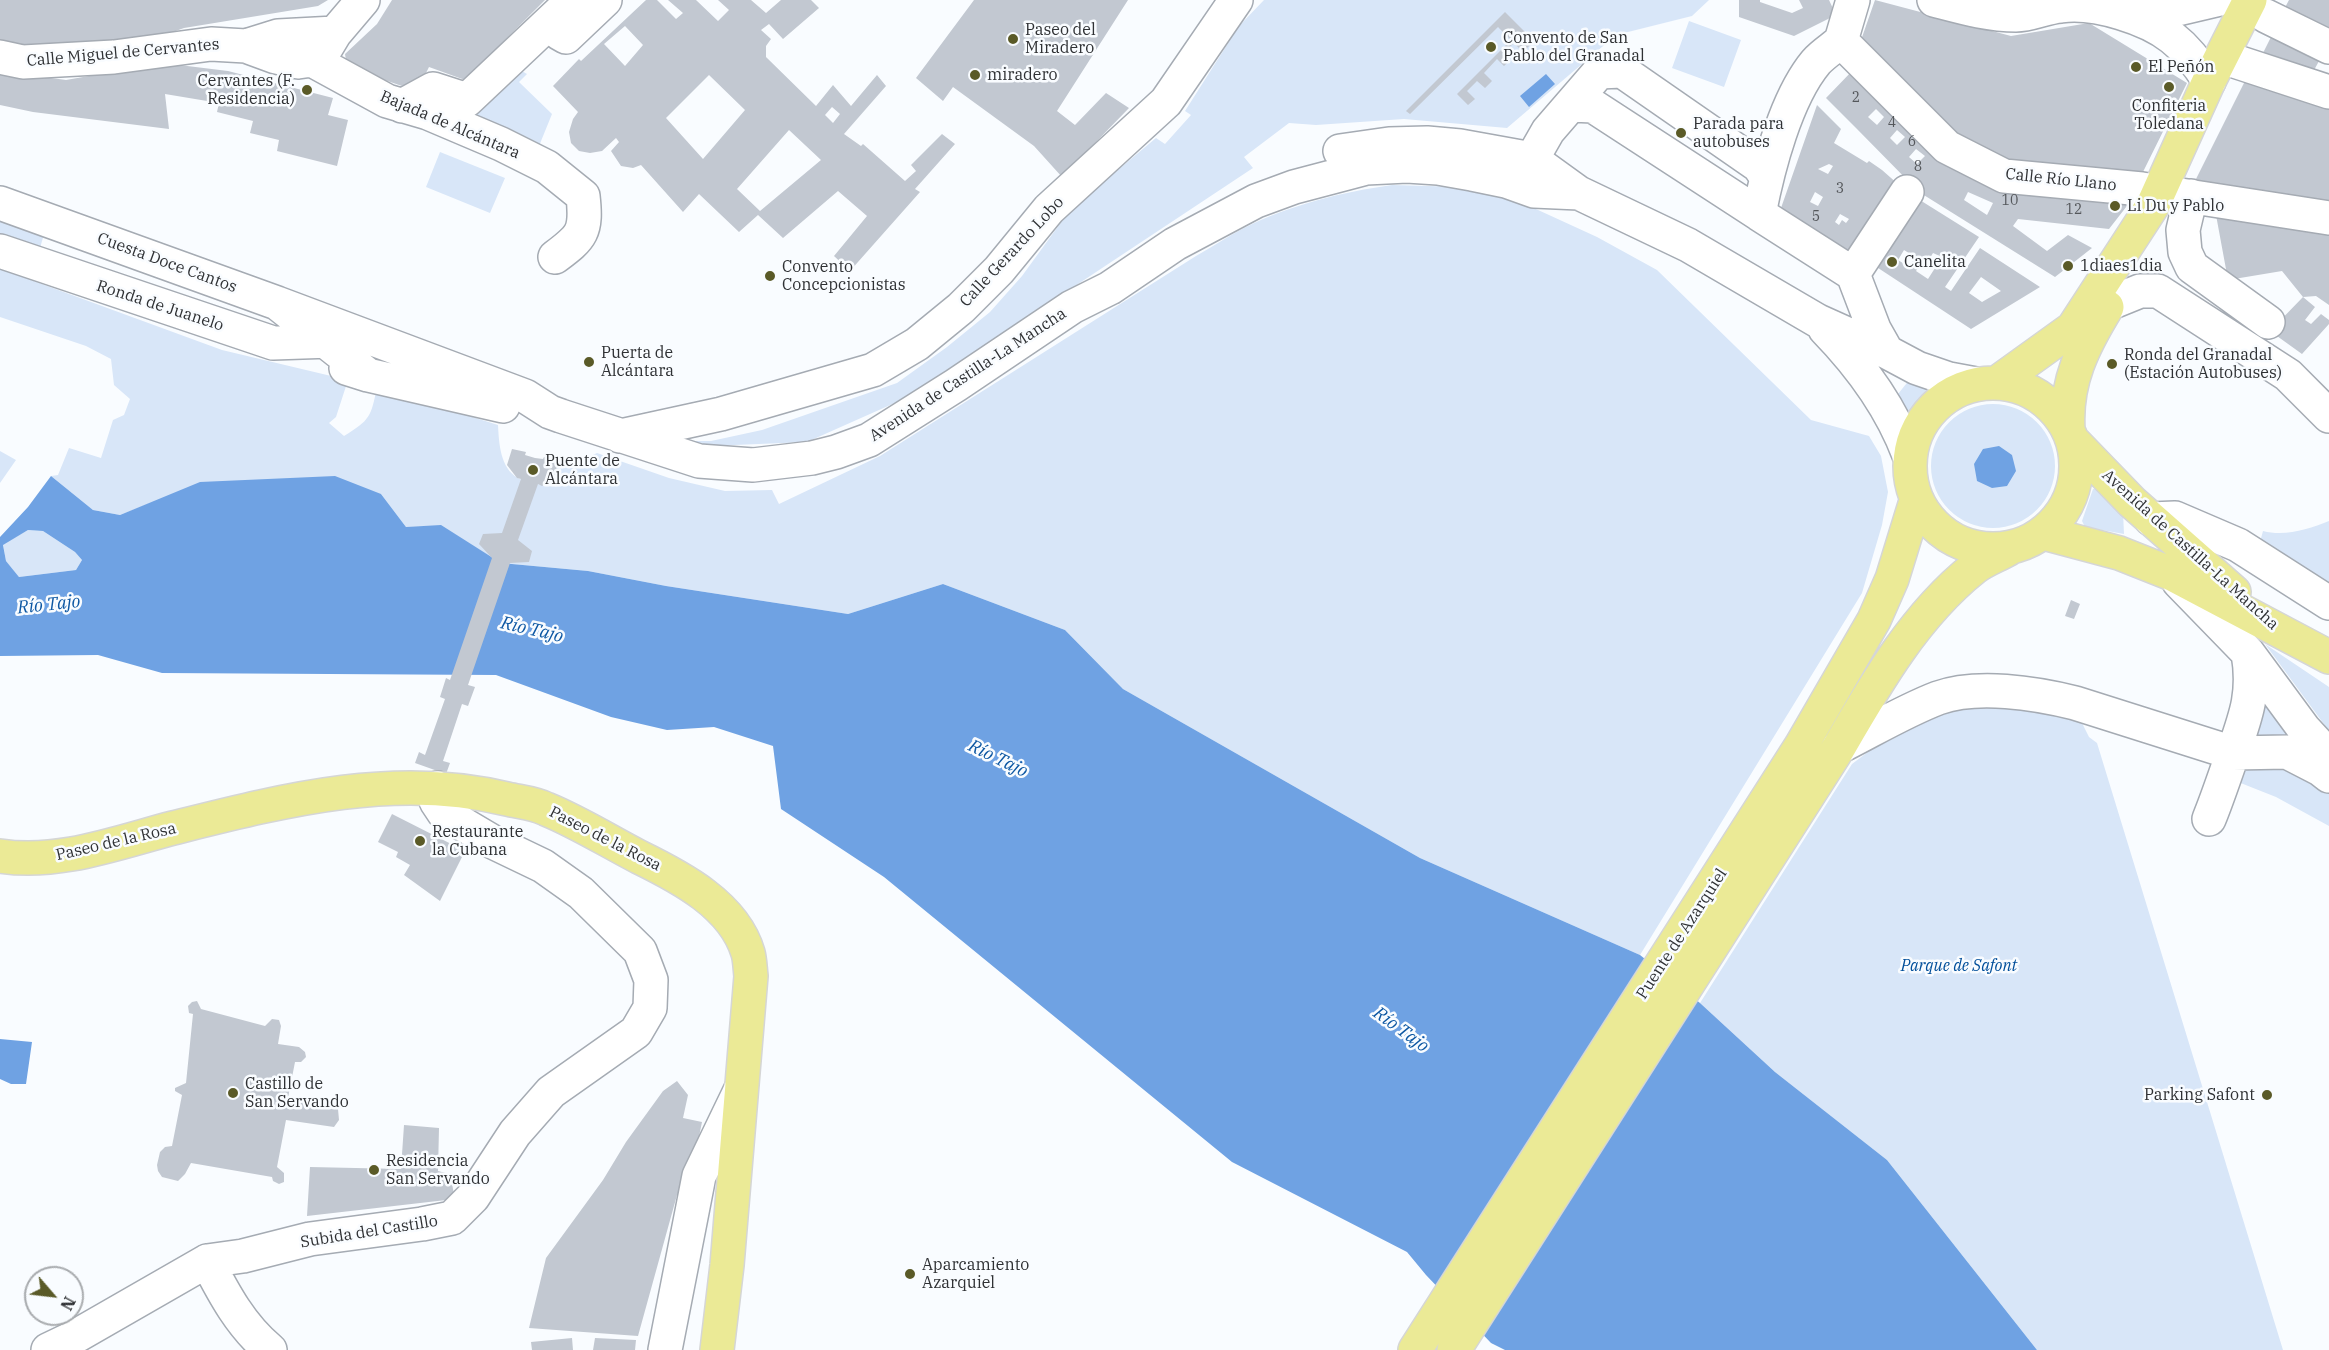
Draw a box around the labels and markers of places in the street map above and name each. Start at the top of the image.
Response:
place label: Paseo del Miradero [1025,20,1096,58]
place label: Convento de San Pablo del Granadal [1503,28,1645,66]
marker: Paseo del Miradero [1006,32,1020,46]
marker: Convento de San Pablo del Granadal [1484,40,1498,54]
place label: El Peñón [2148,57,2214,77]
marker: El Peñón [2129,60,2143,74]
place label: miradero [987,65,1058,85]
marker: miradero [968,68,982,82]
place label: Cervantes (F. Residencia) [198,71,295,109]
marker: Confiteria Toledana [2162,80,2176,94]
marker: Cervantes (F. Residencia) [300,83,314,97]
place label: Confiteria Toledana [2132,96,2206,134]
place label: Parada para autobuses [1693,114,1784,152]
marker: Parada para autobuses [1674,126,1688,140]
place label: Li Du y Pablo [2127,196,2224,216]
marker: Li Du y Pablo [2108,199,2122,213]
place label: Canelita [1904,252,1966,272]
marker: Canelita [1885,255,1899,269]
place label: 1diaes1dia [2080,256,2163,276]
place label: Convento Concepcionistas [782,257,906,295]
marker: 1diaes1dia [2061,259,2075,273]
marker: Convento Concepcionistas [763,269,777,283]
place label: Puerta de Alcántara [601,343,674,381]
place label: Ronda del Granadal (Estación Autobuses) [2124,345,2282,383]
marker: Puerta de Alcántara [582,355,596,369]
marker: Ronda del Granadal (Estación Autobuses) [2105,357,2119,371]
place label: Puente de Alcántara [545,451,620,489]
marker: Puente de Alcántara [526,463,540,477]
place label: Restaurante la Cubana [432,822,523,860]
marker: Restaurante la Cubana [413,834,427,848]
place label: Castillo de San Servando [245,1074,349,1112]
place label: Parking Safont [2144,1085,2255,1105]
marker: Castillo de San Servando [226,1086,240,1100]
marker: Parking Safont [2260,1088,2274,1102]
place label: Residencia San Servando [386,1151,490,1189]
marker: Residencia San Servando [367,1163,381,1177]
place label: Aparcamiento Azarquiel [922,1255,1029,1293]
marker: Aparcamiento Azarquiel [903,1267,917,1281]

